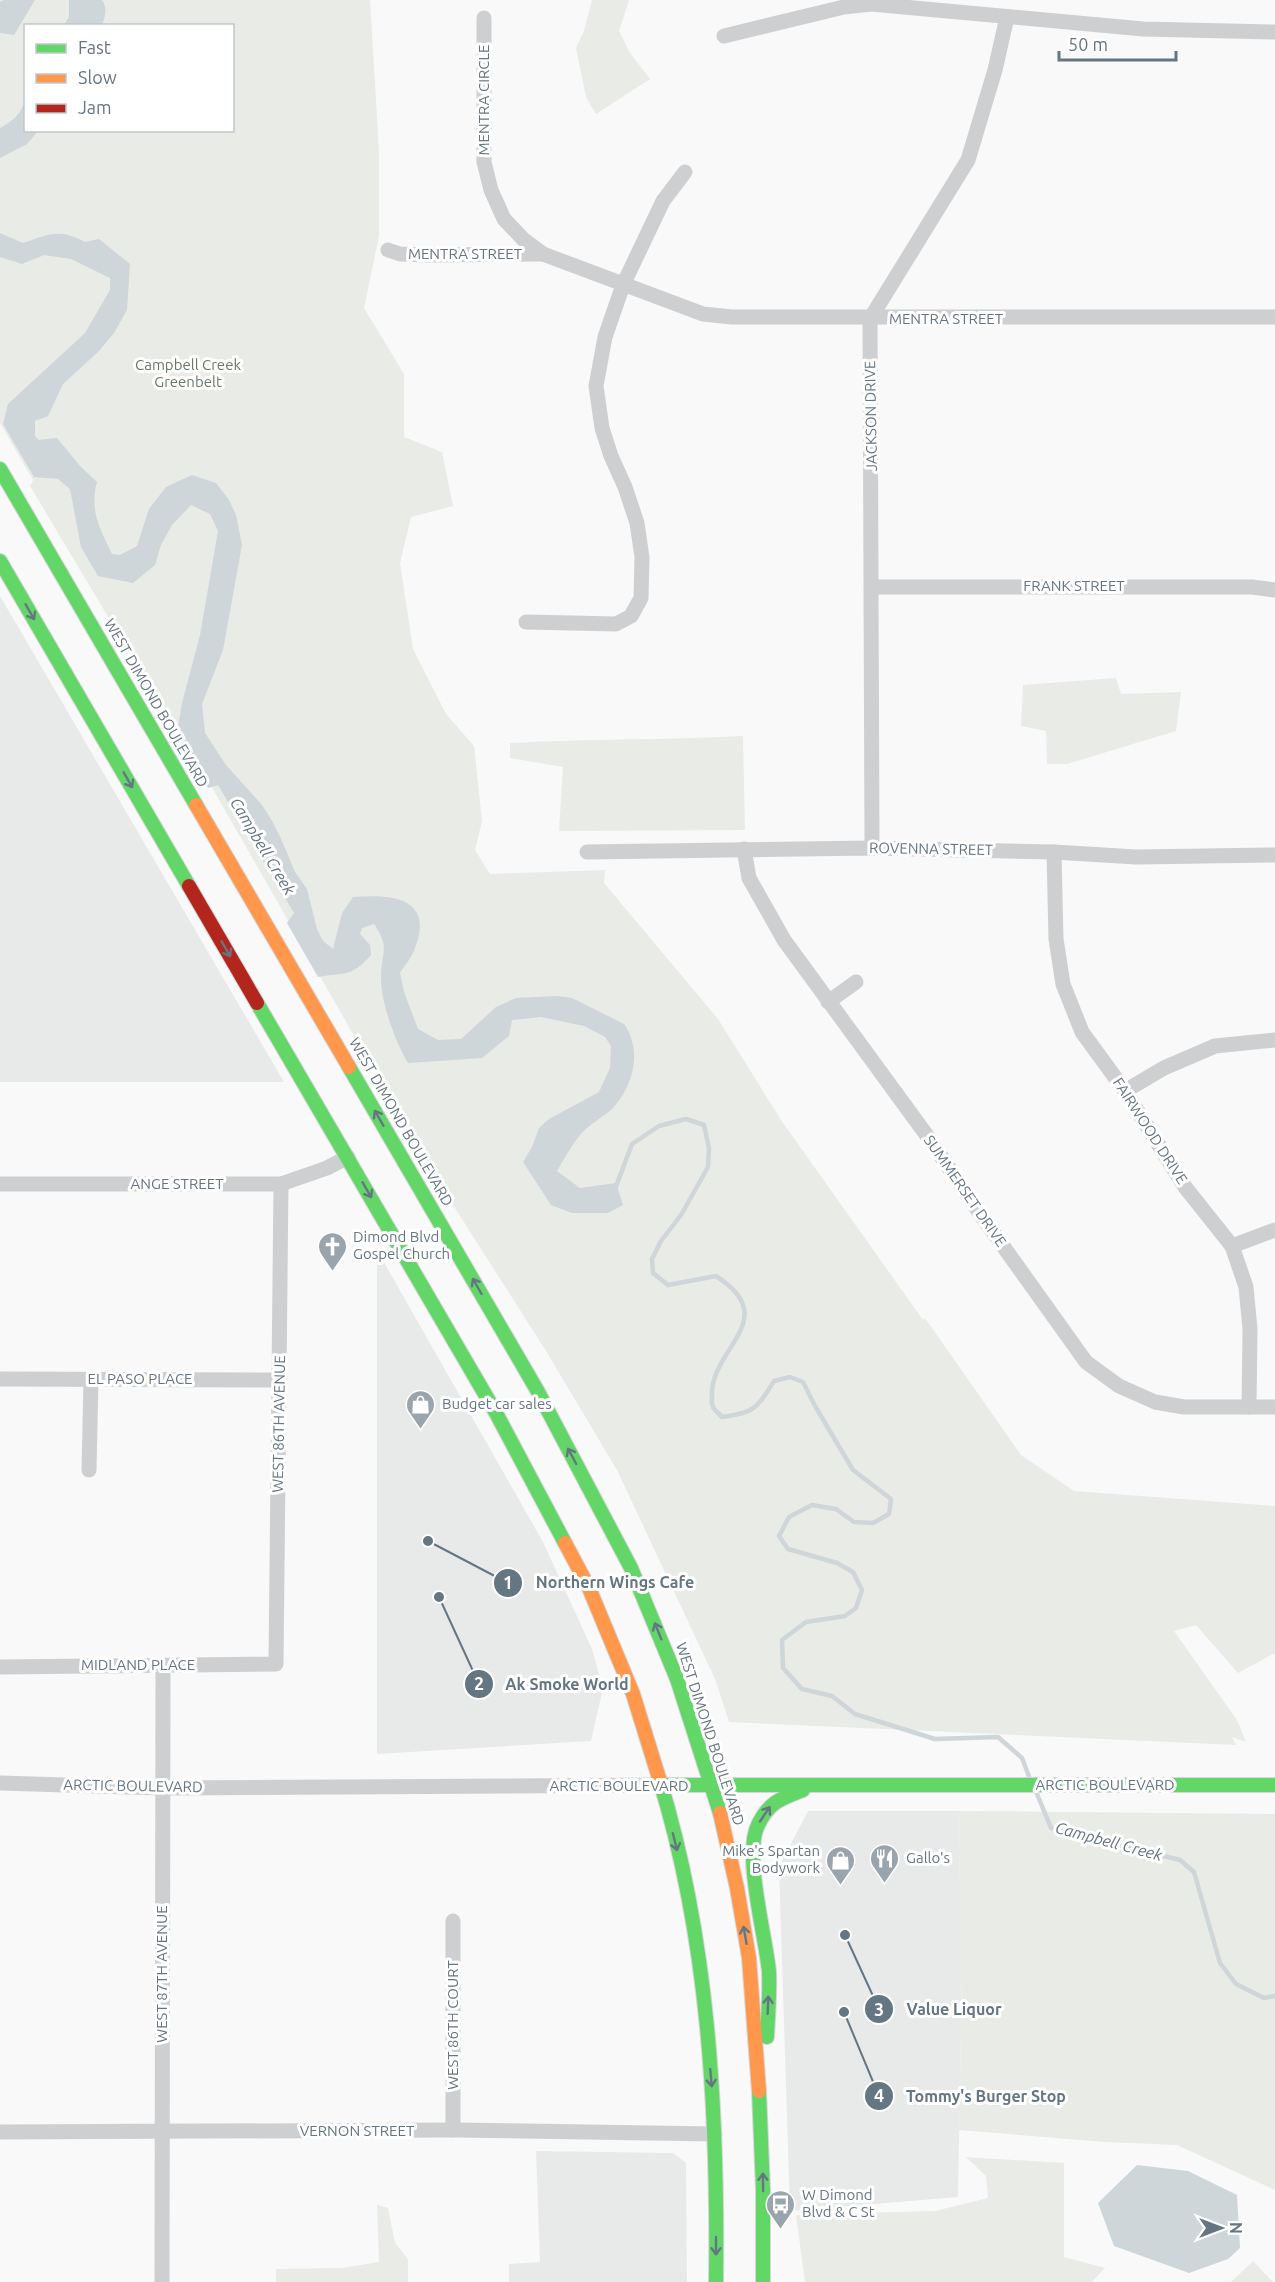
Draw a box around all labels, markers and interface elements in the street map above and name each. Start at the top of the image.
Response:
legend [24,24,234,132]
scale bar [1059,24,1176,62]
text: 50 m [1068,34,1108,54]
text: Fast [78,37,111,57]
street label: MENTRA CIRCLE [475,45,492,156]
text: Slow [78,67,117,87]
text: Jam [78,97,112,117]
street label: MENTRA STREET [408,245,523,262]
street label: MENTRA STREET [889,310,1004,327]
park label: Campbell Creek Greenbelt [135,356,241,390]
street label: JACKSON DRIVE [861,361,880,471]
street label: FRANK STREET [1023,577,1125,594]
one-way arrow [24,603,36,620]
street label: WEST DIMOND BOULEVARD [101,616,212,790]
one-way arrow [122,771,134,788]
water label: Campbell Creek [227,794,299,898]
street label: ROVENNA STREET [869,839,994,858]
one-way arrow [221,940,233,957]
street label: WEST DIMOND BOULEVARD [346,1035,457,1209]
street label: FAIRWOOD DRIVE [1110,1074,1191,1187]
one-way arrow [373,1109,384,1127]
street label: SUMMERSET DRIVE [921,1132,1010,1250]
street label: ANGE STREET [131,1175,224,1192]
one-way arrow [362,1180,373,1198]
place label: Dimond Blvd Gospel Church [353,1228,450,1262]
church icon: Dimond Blvd Gospel Church [316,1230,348,1272]
one-way arrow [471,1278,483,1295]
street label: WEST 86TH AVENUE [269,1355,288,1493]
street label: EL PASO PLACE [88,1370,193,1387]
shop icon: Budget car sales [405,1388,437,1430]
place label: Budget car sales [442,1395,552,1412]
one-way arrow [566,1448,577,1466]
callout: Northern Wings Cafe [493,1566,706,1600]
text: 1 [503,1572,513,1592]
text: Northern Wings Cafe [536,1573,694,1591]
one-way arrow [652,1623,663,1641]
street label: WEST DIMOND BOULEVARD [673,1640,748,1828]
street label: MIDLAND PLACE [81,1656,195,1673]
callout: Ak Smoke World [464,1667,641,1701]
text: 2 [474,1673,484,1693]
text: Ak Smoke World [505,1675,629,1693]
street label: ARCTIC BOULEVARD [63,1776,203,1795]
street label: ARCTIC BOULEVARD [1035,1776,1175,1793]
street label: ARCTIC BOULEVARD [549,1777,689,1794]
one-way arrow [759,1807,771,1823]
water label: Campbell Creek [1054,1818,1165,1864]
one-way arrow [670,1832,682,1851]
place label: Mike's Spartan Bodywork [722,1842,820,1876]
restaurant icon: Gallo's [869,1842,901,1884]
shop icon: Mike's Spartan Bodywork [825,1844,857,1886]
place label: Gallo's [906,1849,950,1866]
street label: WEST 87TH AVENUE [153,1905,170,2043]
one-way arrow [739,1926,750,1946]
street label: WEST 86TH COURT [444,1960,461,2090]
callout: Value Liquor [864,1992,1013,2026]
one-way arrow [762,1996,774,2016]
text: 3 [874,1999,884,2019]
text: Value Liquor [907,2000,1002,2018]
one-way arrow [706,2068,717,2087]
callout: Tommy's Burger Stop [864,2079,1078,2113]
text: 4 [874,2085,884,2105]
text: Tommy's Burger Stop [906,2087,1066,2105]
street label: VERNON STREET [300,2122,415,2139]
one-way arrow [757,2172,768,2192]
place label: W Dimond Blvd & C St [802,2186,875,2220]
bus stop icon: W Dimond Blvd & C St [765,2188,797,2230]
north arrow [1191,2198,1251,2258]
text: N [1227,2222,1245,2234]
one-way arrow [711,2235,722,2255]

